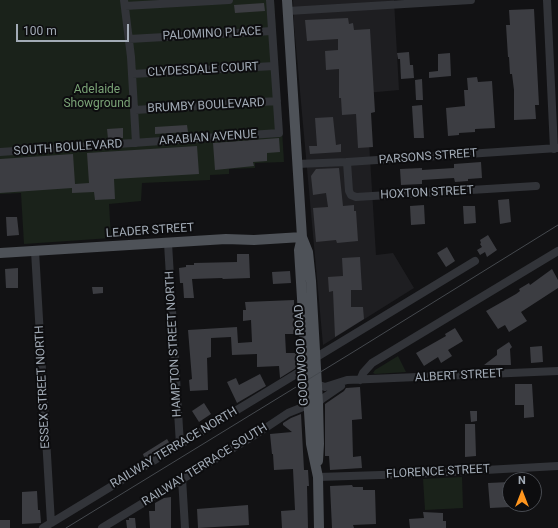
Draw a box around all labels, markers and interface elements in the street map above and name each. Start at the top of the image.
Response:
scale bar [18,16,131,42]
text: 100 m [23,24,57,38]
street label: PALOMINO PLACE [162,24,262,44]
street label: CLYDESDALE COURT [147,60,259,80]
park label: Adelaide Showground [63,83,131,111]
street label: BRUMBY BOULEVARD [147,96,265,116]
street label: ARABIAN AVENUE [159,127,257,149]
street label: SOUTH BOULEVARD [13,137,123,159]
street label: PARSONS STREET [378,146,478,168]
street label: HOXTON STREET [380,183,474,203]
street label: LEADER STREET [105,221,195,241]
street label: HAMPTON STREET NORTH [163,271,185,417]
street label: GOODWOOD ROAD [292,304,312,406]
street label: ESSEX STREET NORTH [33,325,53,449]
street label: ALBERT STREET [415,367,503,385]
street label: RAILWAY TERRACE NORTH [108,404,240,492]
street label: RAILWAY TERRACE SOUTH [140,420,270,510]
street label: FLORENCE STREET [386,462,490,482]
north arrow [502,472,542,512]
text: N [518,474,526,487]

